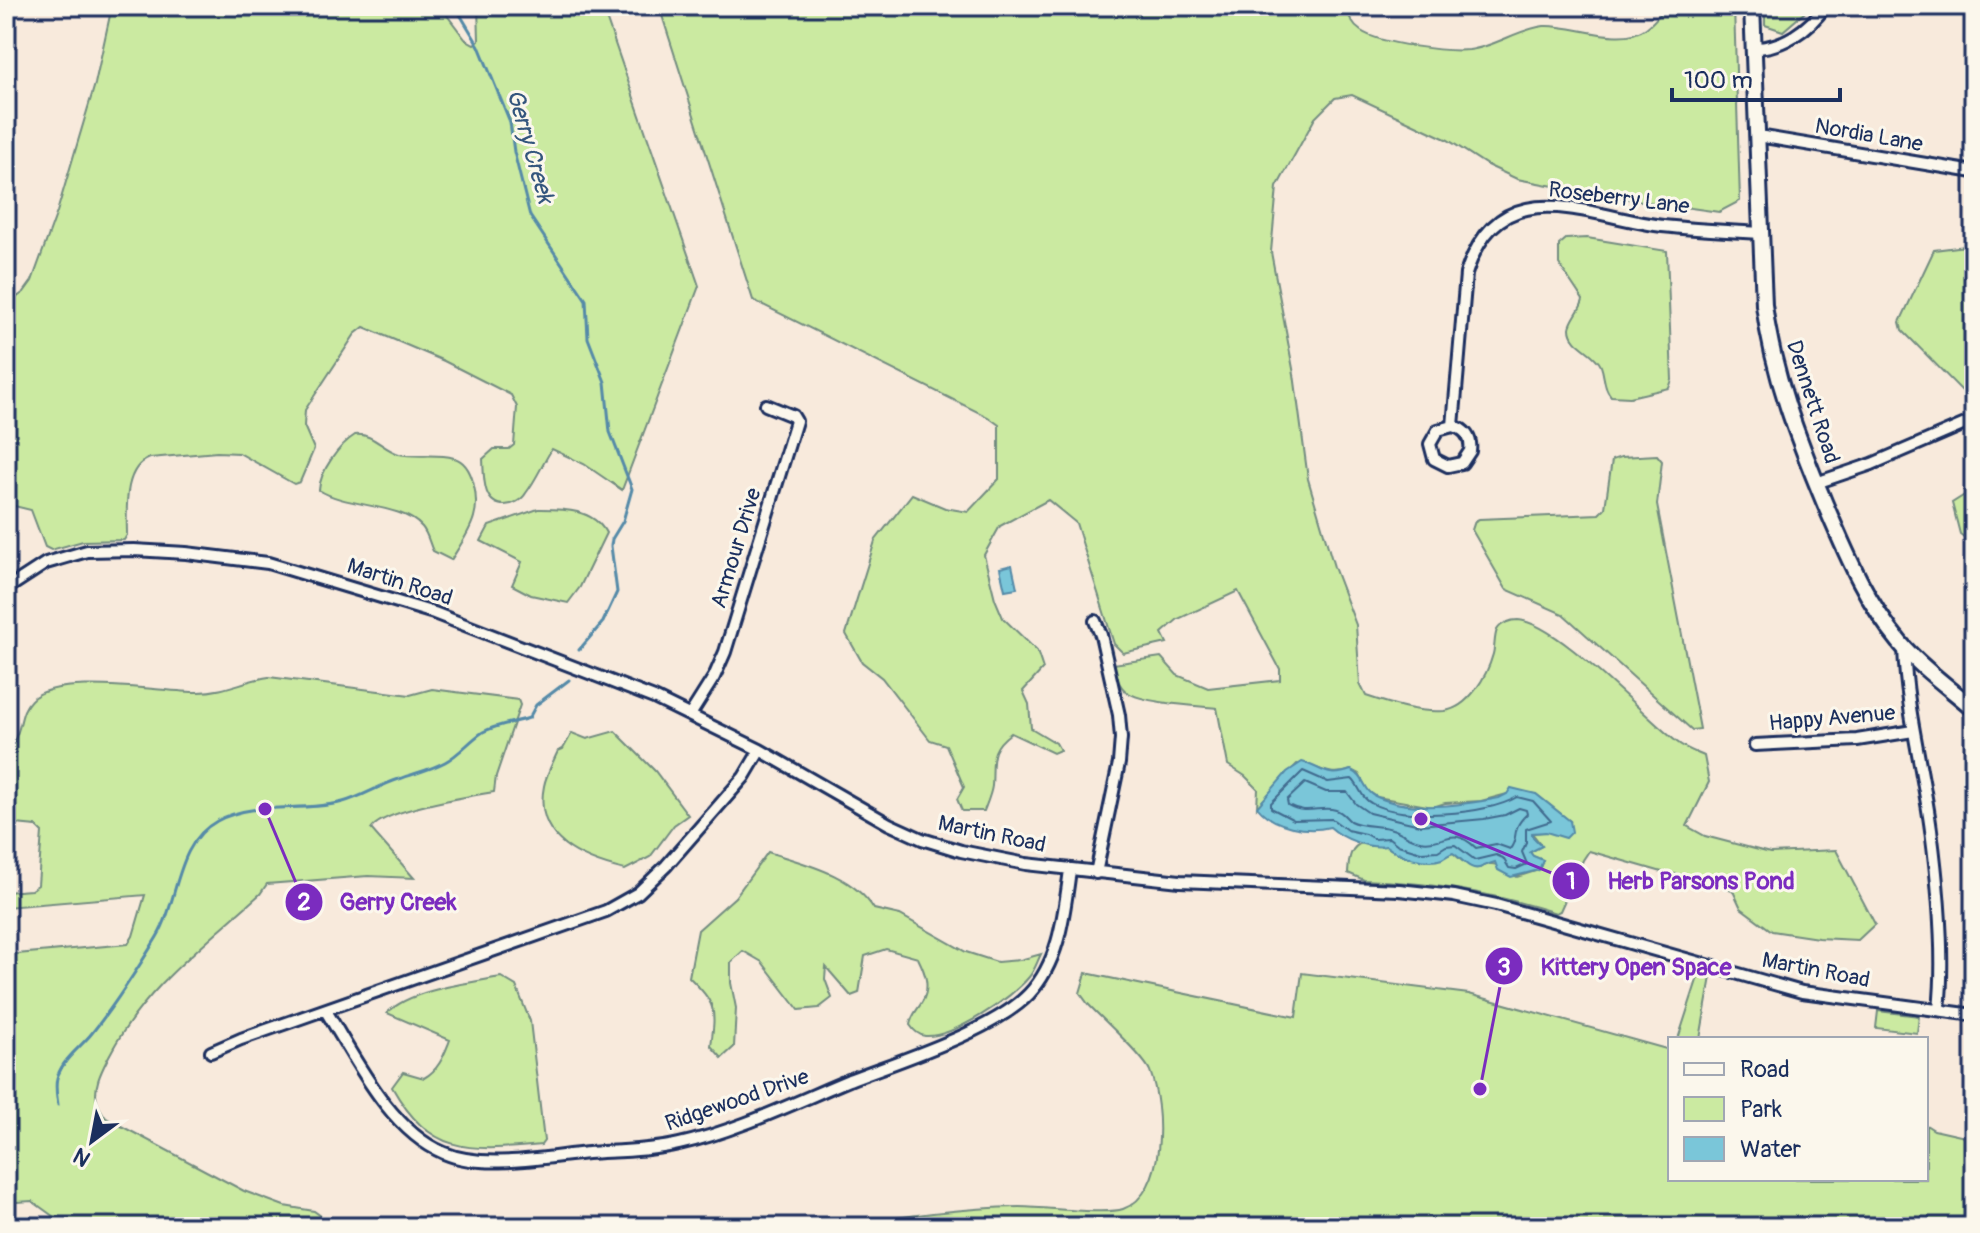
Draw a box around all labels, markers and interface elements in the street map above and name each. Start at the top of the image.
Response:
scale bar [1672,52,1840,102]
text: 100 m [1684,66,1753,95]
water label: Gerry Creek [500,86,561,208]
street label: Nordia Lane [1813,112,1925,158]
street label: Roseberry Lane [1547,175,1691,221]
street label: Dennett Road [1780,337,1846,467]
street label: Armour Drive [704,484,768,611]
street label: Martin Road [344,552,456,612]
street label: Happy Avenue [1768,699,1896,737]
street label: Martin Road [936,809,1048,859]
callout: Herb Parsons Pond [1551,857,1811,905]
text: 1 [1566,867,1576,896]
text: Herb Parsons Pond [1607,867,1795,896]
callout: Gerry Creek [284,878,473,926]
text: 2 [297,888,311,917]
text: Gerry Creek [340,888,457,917]
callout: Kittery Open Space [1484,942,1747,990]
street label: Martin Road [1760,946,1872,994]
text: 3 [1497,953,1511,982]
text: Kittery Open Space [1540,953,1733,982]
legend [1668,1037,1928,1181]
text: Road [1740,1055,1790,1084]
street label: Ridgewood Drive [661,1062,813,1138]
text: Park [1740,1095,1782,1124]
north arrow [52,1101,132,1181]
text: Water [1740,1135,1801,1164]
text: N [68,1141,96,1173]

